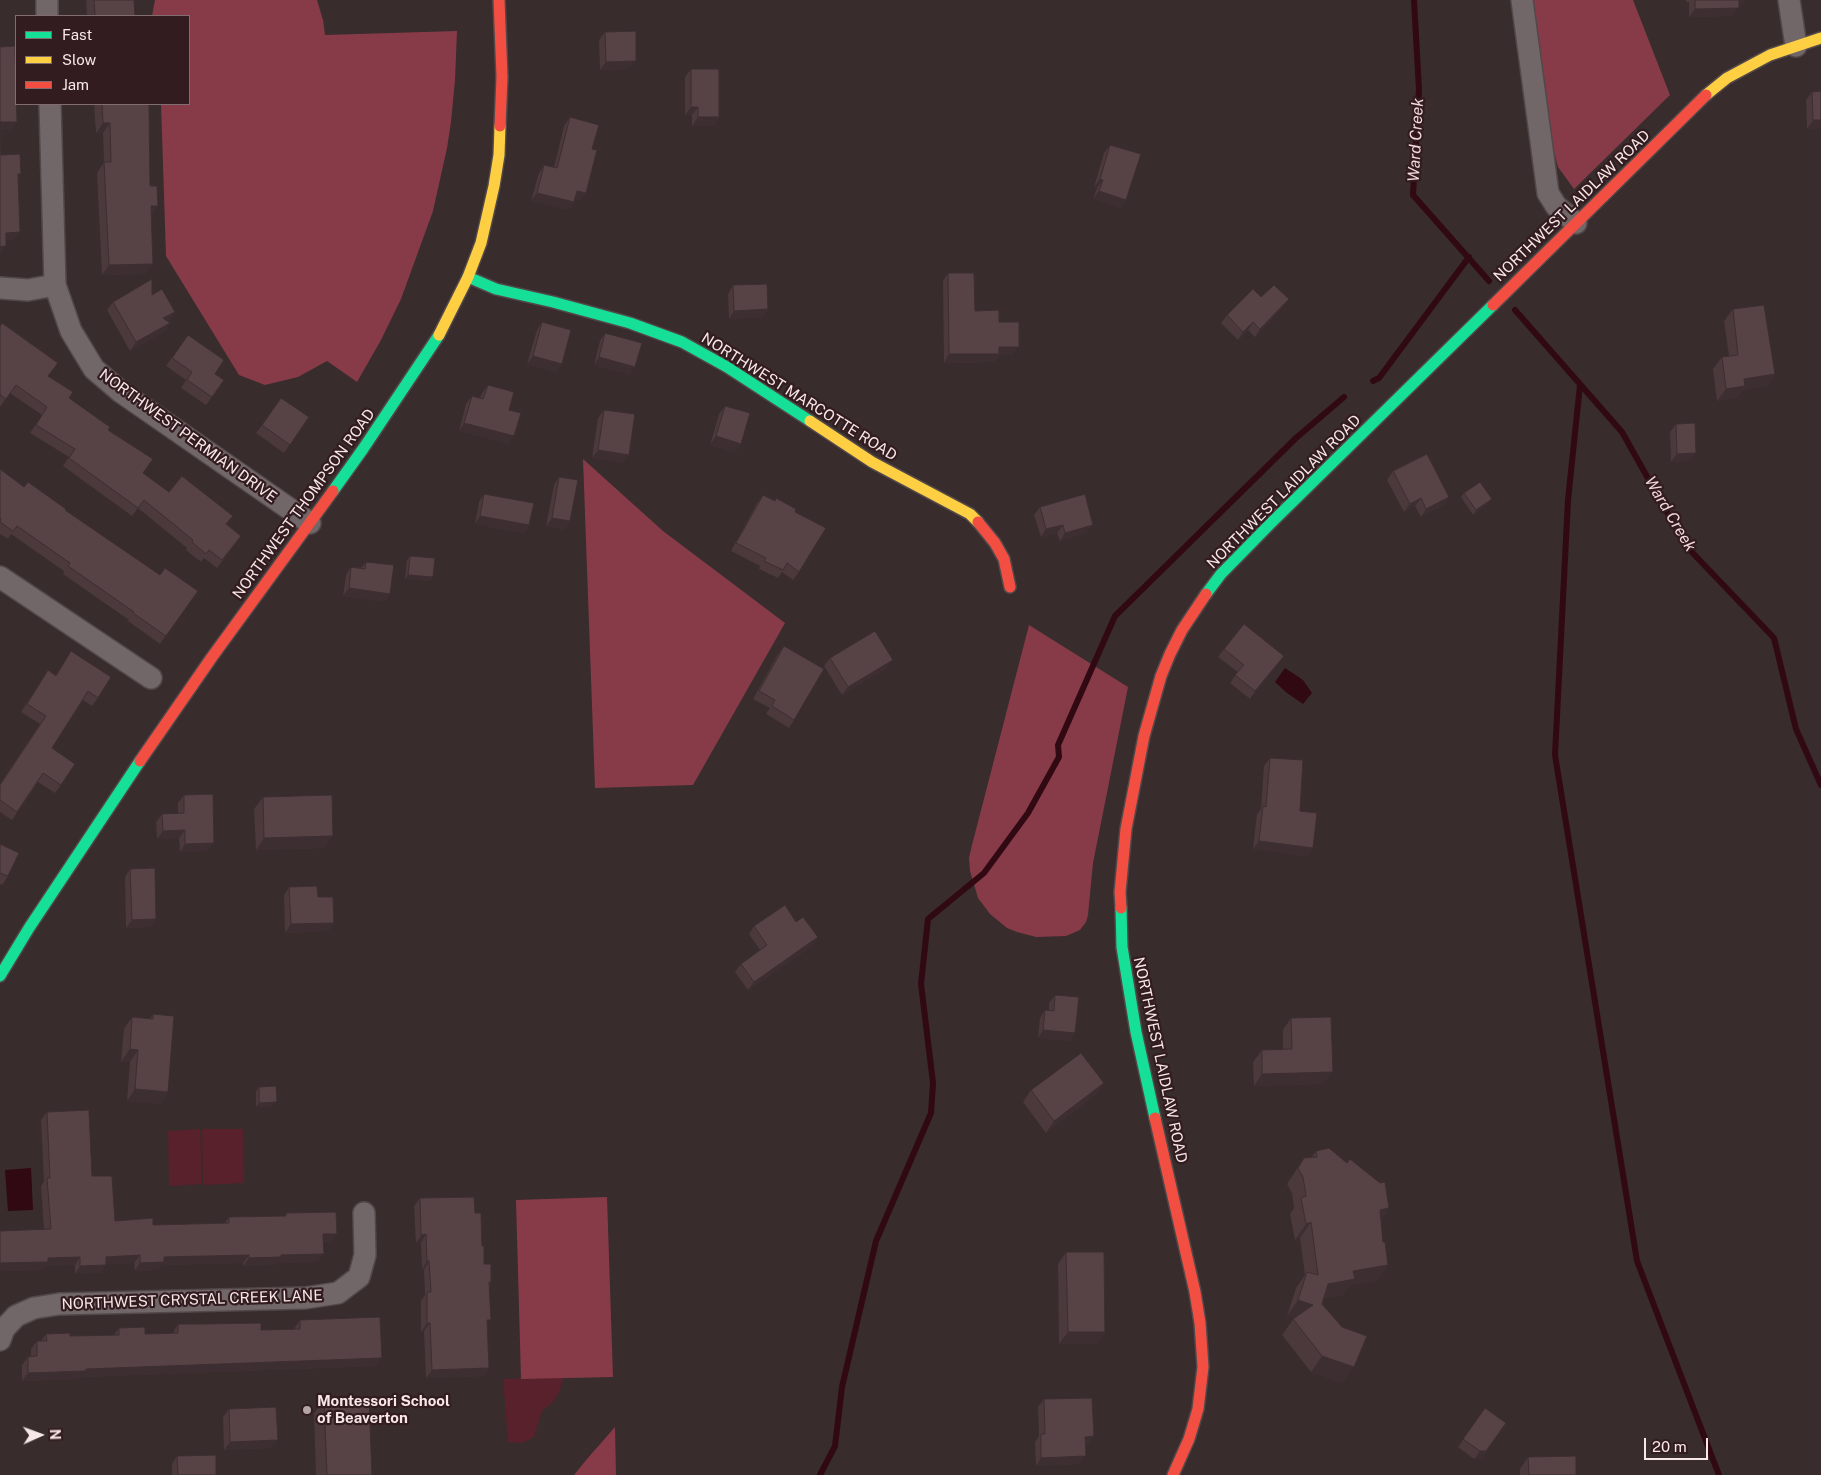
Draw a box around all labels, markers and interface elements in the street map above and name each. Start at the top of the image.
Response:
legend [15,15,190,105]
text: Fast [62,26,92,43]
text: Slow [62,51,96,68]
text: Jam [62,76,89,93]
water label: Ward Creek [1404,98,1428,182]
street label: NORTHWEST LAIDLAW ROAD [1490,127,1654,285]
street label: NORTHWEST MARCOTTE ROAD [698,329,900,465]
street label: NORTHWEST PERMIAN DRIVE [96,365,280,507]
street label: NORTHWEST THOMPSON ROAD [229,405,379,603]
street label: NORTHWEST LAIDLAW ROAD [1203,411,1365,573]
water label: Ward Creek [1640,473,1700,555]
street label: NORTHWEST LAIDLAW ROAD [1129,955,1191,1165]
street label: NORTHWEST CRYSTAL CREEK LANE [61,1286,323,1314]
place label: Montessori School of Beaverton [317,1392,450,1427]
marker: Montessori School of Beaverton [301,1404,313,1416]
north arrow [15,1410,65,1460]
scale bar [1646,1428,1710,1460]
text: N [47,1429,63,1440]
text: 20 m [1652,1438,1687,1455]

